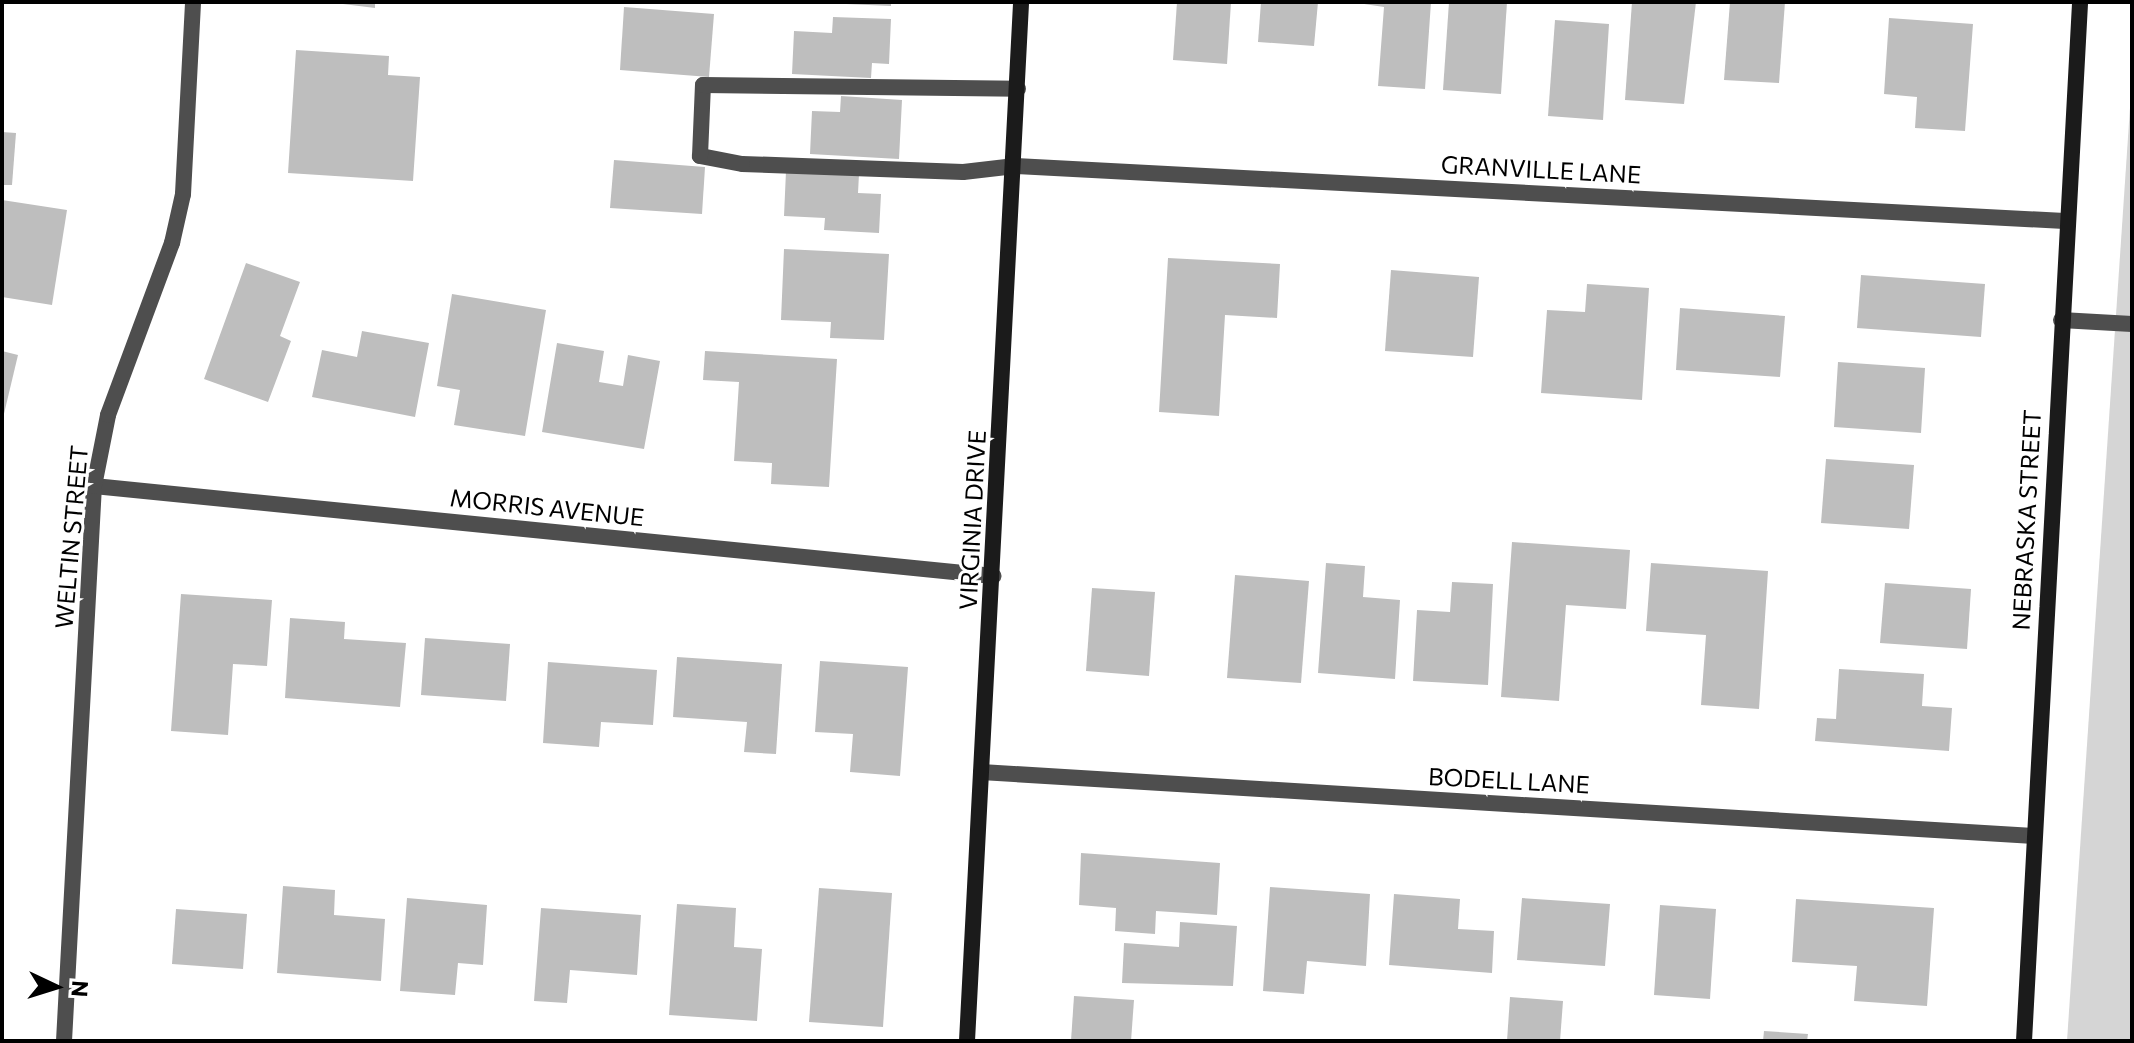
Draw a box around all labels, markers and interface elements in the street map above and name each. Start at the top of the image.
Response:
street label: GRANVILLE LANE [1440,149,1642,189]
street label: NEBRASKA STREET [2006,409,2046,631]
street label: VIRGINIA DRIVE [953,429,991,611]
street label: WELTIN STREET [49,444,93,630]
street label: MORRIS AVENUE [448,482,646,532]
street label: BODELL LANE [1427,761,1591,799]
north arrow [16,947,96,1027]
text: N [66,980,94,998]

